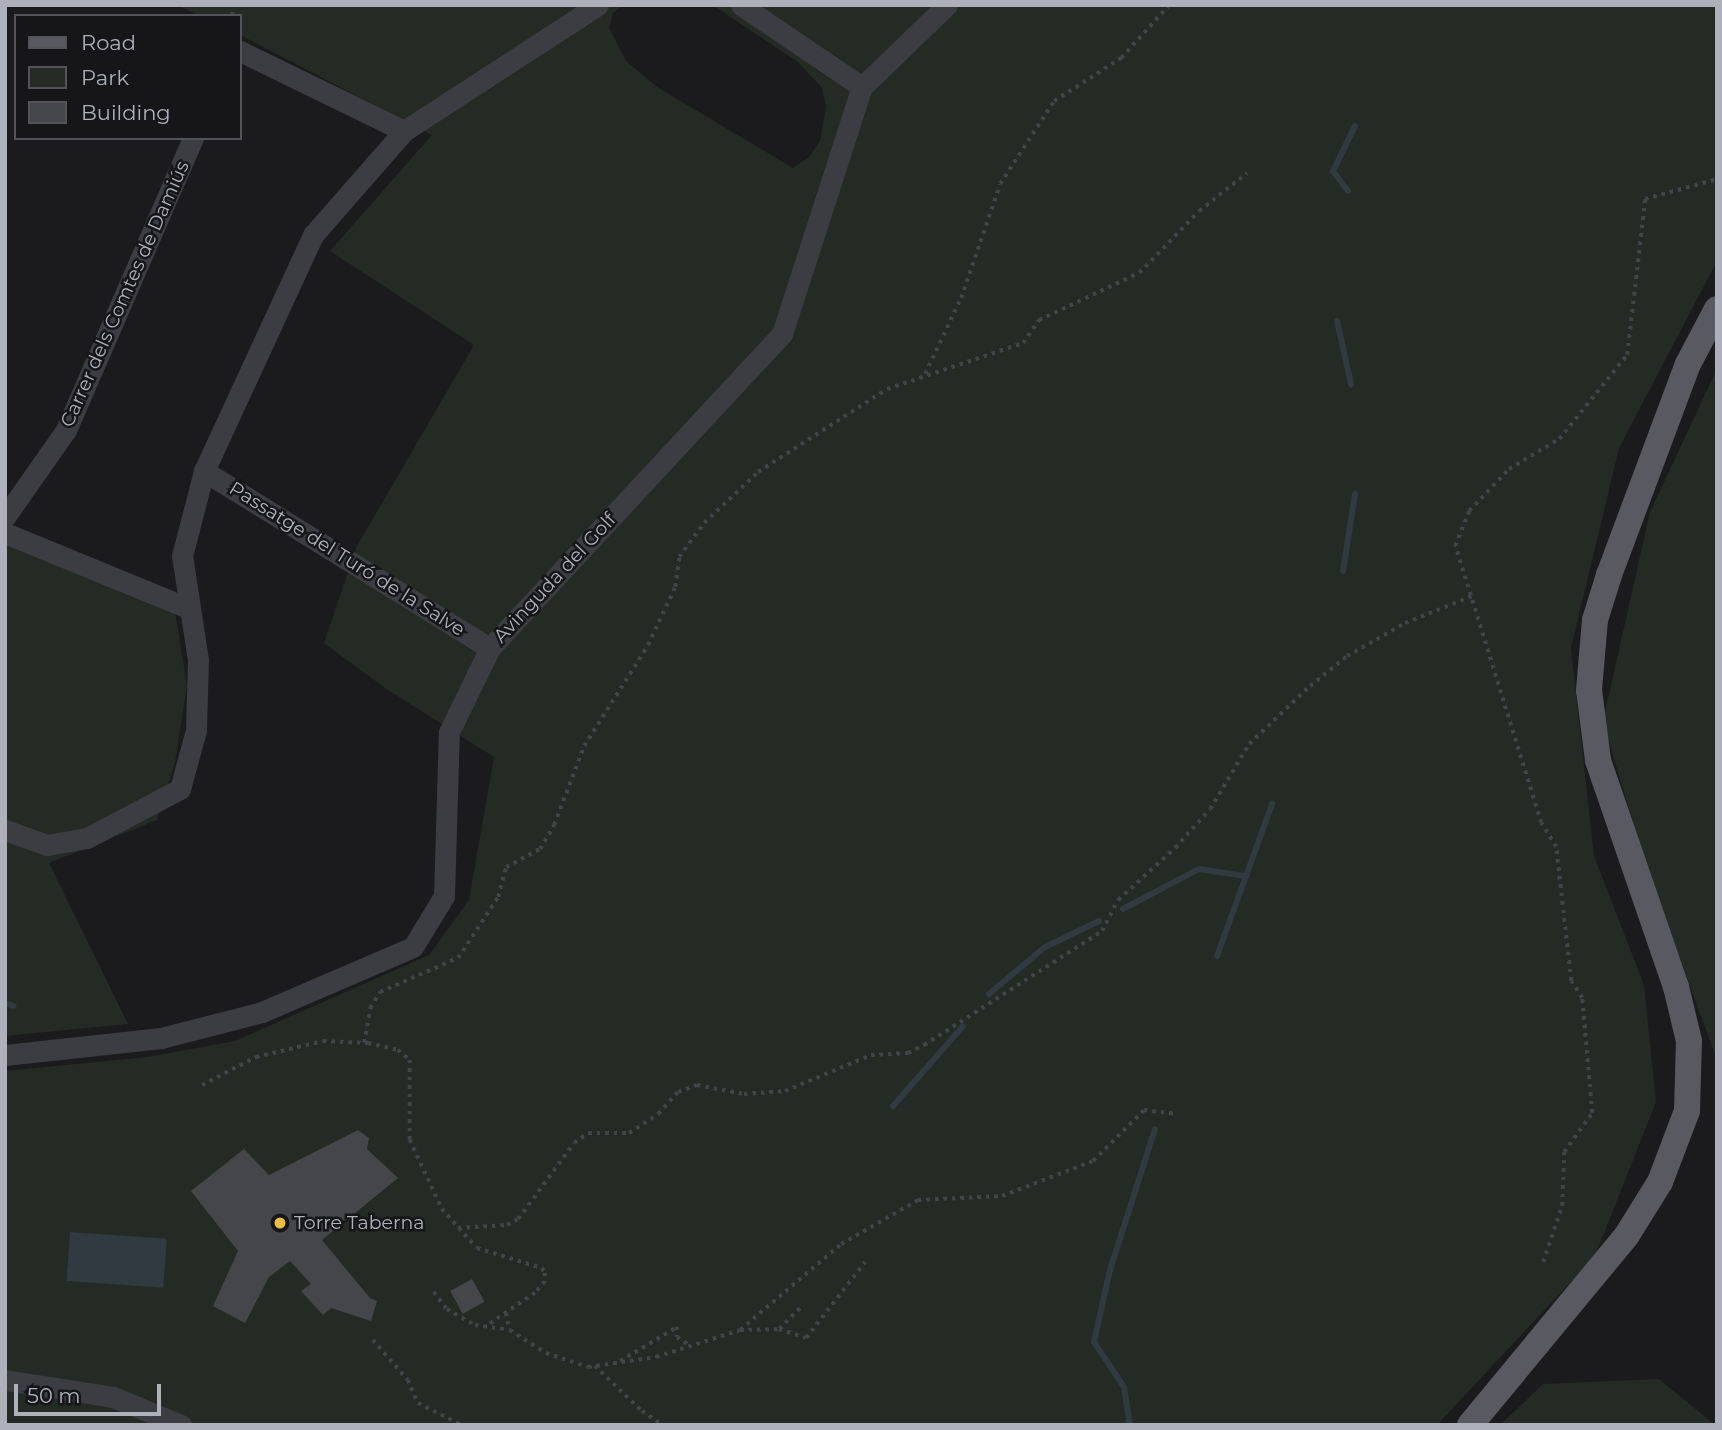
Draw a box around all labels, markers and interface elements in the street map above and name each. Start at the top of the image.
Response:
legend [14,14,242,140]
text: Road [81,30,136,55]
text: Park [81,65,129,90]
text: Building [81,100,171,125]
street label: Carrer dels Comtes de Damiús [56,157,194,431]
street label: Passatge del Turó de la Salve [225,477,469,641]
street label: Avinguda del Golf [489,508,621,648]
place label: Torre Taberna [294,1212,425,1234]
marker: Torre Taberna [272,1215,288,1231]
scale bar [18,1370,164,1414]
text: 50 m [27,1383,81,1408]

